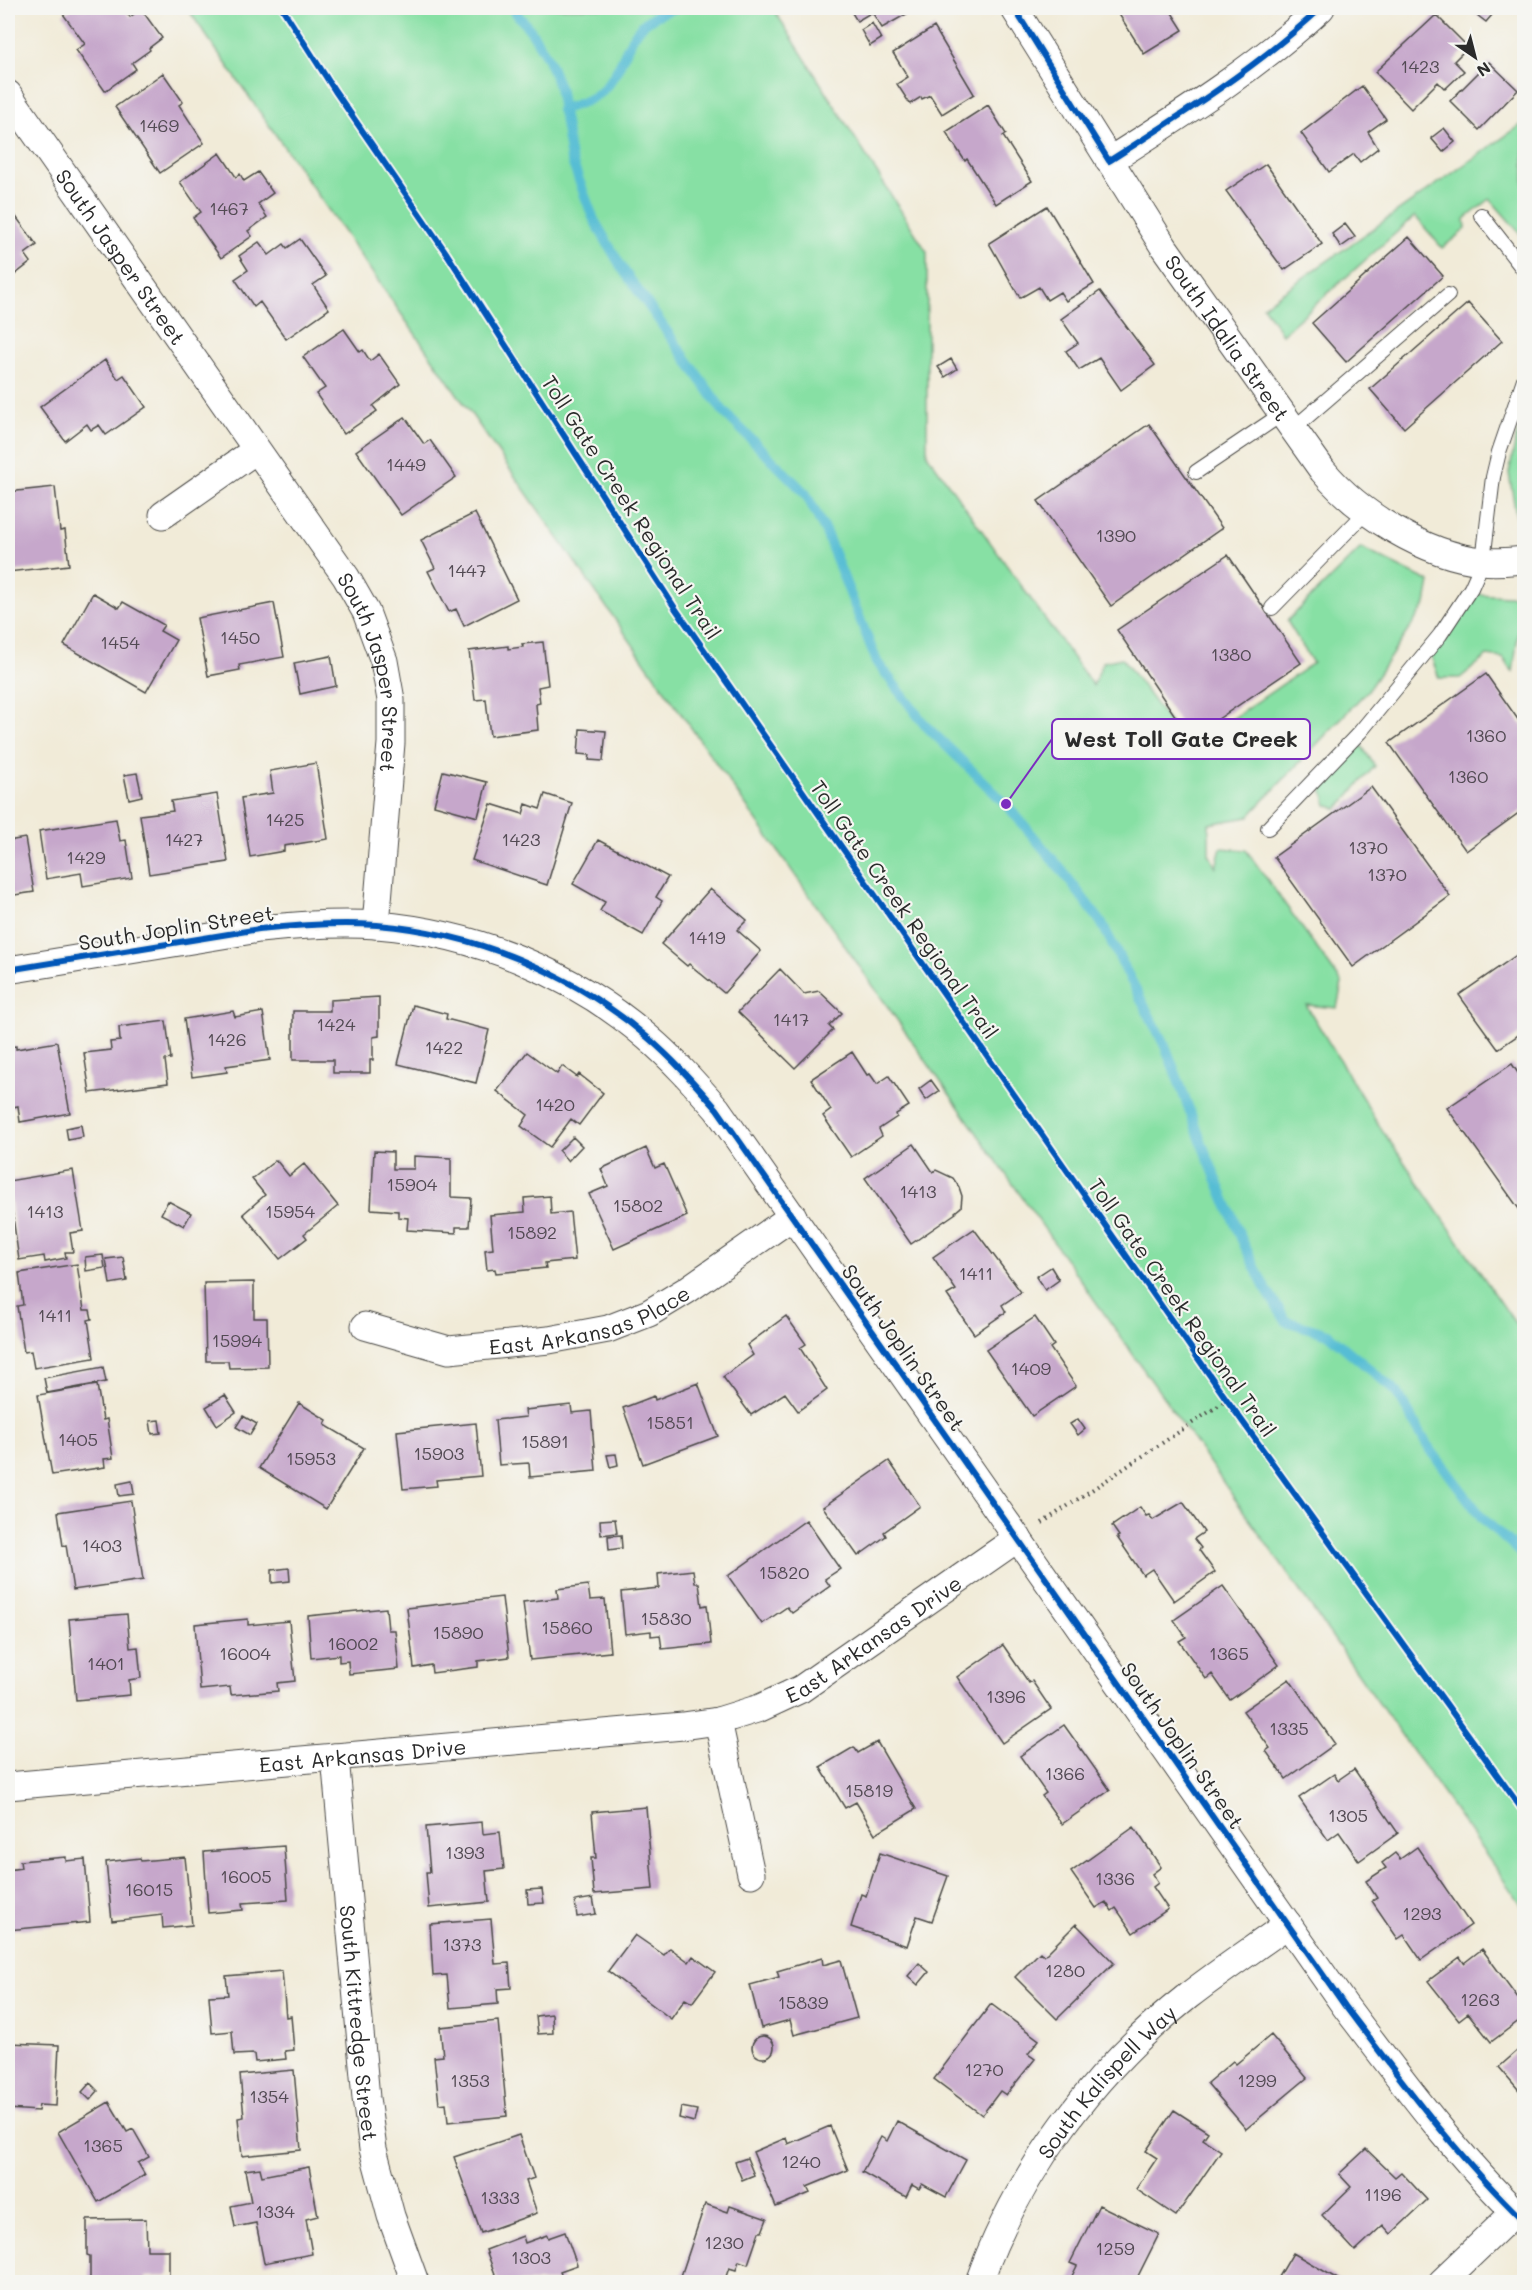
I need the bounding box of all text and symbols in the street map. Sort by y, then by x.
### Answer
north arrow [1445,27,1505,87]
house number: 1423 [1400,54,1440,78]
text: N [1473,58,1495,82]
house number: 1469 [139,113,179,137]
street label: South Jasper Street [51,163,192,349]
house number: 1467 [209,196,249,220]
street label: South Idalia Street [1160,249,1296,426]
street label: Toll Gate Creek Regional Trail [536,370,728,644]
house number: 1449 [386,452,426,476]
house number: 1390 [1096,523,1136,547]
house number: 1447 [447,558,487,582]
street label: South Jasper Street [332,567,405,774]
house number: 1450 [220,625,260,649]
house number: 1454 [100,630,140,654]
house number: 1380 [1211,642,1251,666]
callout: West Toll Gate Creek [1052,719,1310,759]
house number: 1360 [1466,723,1506,747]
text: West Toll Gate Creek [1064,724,1298,753]
house number: 1360 [1448,764,1488,788]
street label: Toll Gate Creek Regional Trail [805,774,1005,1044]
house number: 1425 [265,807,305,831]
house number: 1427 [165,827,203,851]
house number: 1423 [501,827,541,851]
house number: 1370 [1348,835,1388,859]
house number: 1429 [66,845,106,869]
house number: 1370 [1367,862,1407,886]
street label: South Joplin Street [76,898,276,956]
house number: 1419 [688,925,726,949]
house number: 1417 [773,1007,809,1031]
house number: 1424 [316,1012,356,1036]
house number: 1426 [207,1027,247,1051]
house number: 1422 [425,1035,463,1059]
house number: 1420 [535,1092,575,1116]
house number: 15904 [387,1172,438,1196]
street label: Toll Gate Creek Regional Trail [1083,1172,1283,1442]
house number: 1413 [899,1179,937,1203]
house number: 15802 [613,1193,663,1217]
house number: 1413 [26,1199,64,1223]
house number: 15954 [265,1199,316,1223]
house number: 15892 [507,1220,557,1244]
street label: South Joplin Street [836,1258,972,1436]
house number: 1411 [959,1261,993,1285]
street label: East Arkansas Place [488,1278,694,1359]
house number: 1411 [38,1303,72,1327]
house number: 15994 [212,1328,263,1352]
house number: 1409 [1011,1356,1052,1380]
house number: 15851 [646,1410,694,1434]
house number: 1405 [58,1427,98,1451]
house number: 15891 [521,1429,569,1453]
house number: 15903 [414,1441,464,1465]
house number: 15953 [286,1446,336,1470]
house number: 1403 [82,1533,122,1557]
house number: 15820 [759,1560,809,1584]
street label: East Arkansas Drive [781,1568,966,1708]
house number: 15830 [640,1606,692,1630]
house number: 15860 [541,1615,593,1639]
house number: 15890 [432,1620,484,1644]
house number: 16002 [327,1631,379,1655]
house number: 16004 [219,1641,271,1665]
house number: 1365 [1209,1641,1249,1665]
house number: 1401 [87,1651,125,1675]
street label: South Joplin Street [1115,1656,1251,1834]
house number: 1396 [986,1684,1026,1708]
house number: 1335 [1269,1716,1309,1740]
street label: East Arkansas Drive [258,1732,467,1777]
house number: 1366 [1045,1761,1085,1785]
house number: 15819 [845,1778,893,1802]
house number: 1305 [1328,1803,1368,1827]
house number: 1393 [445,1840,485,1864]
house number: 16005 [220,1864,272,1888]
house number: 1336 [1095,1866,1135,1890]
house number: 16015 [125,1877,173,1901]
house number: 1293 [1402,1901,1442,1925]
street label: South Kittredge Street [335,1904,385,2143]
house number: 1373 [442,1932,482,1956]
house number: 1280 [1045,1958,1085,1982]
house number: 1263 [1460,1987,1500,2011]
house number: 15839 [778,1990,829,2014]
street label: South Kalispell Way [1031,1998,1181,2163]
house number: 1270 [964,2057,1004,2081]
house number: 1353 [450,2068,490,2092]
house number: 1299 [1237,2068,1277,2092]
house number: 1354 [249,2084,289,2108]
house number: 1365 [83,2133,123,2157]
house number: 1240 [781,2149,821,2173]
house number: 1196 [1364,2182,1402,2206]
house number: 1333 [480,2185,520,2209]
house number: 1334 [255,2199,295,2223]
house number: 1230 [704,2230,744,2254]
house number: 1259 [1095,2236,1135,2260]
house number: 1303 [511,2245,551,2269]

